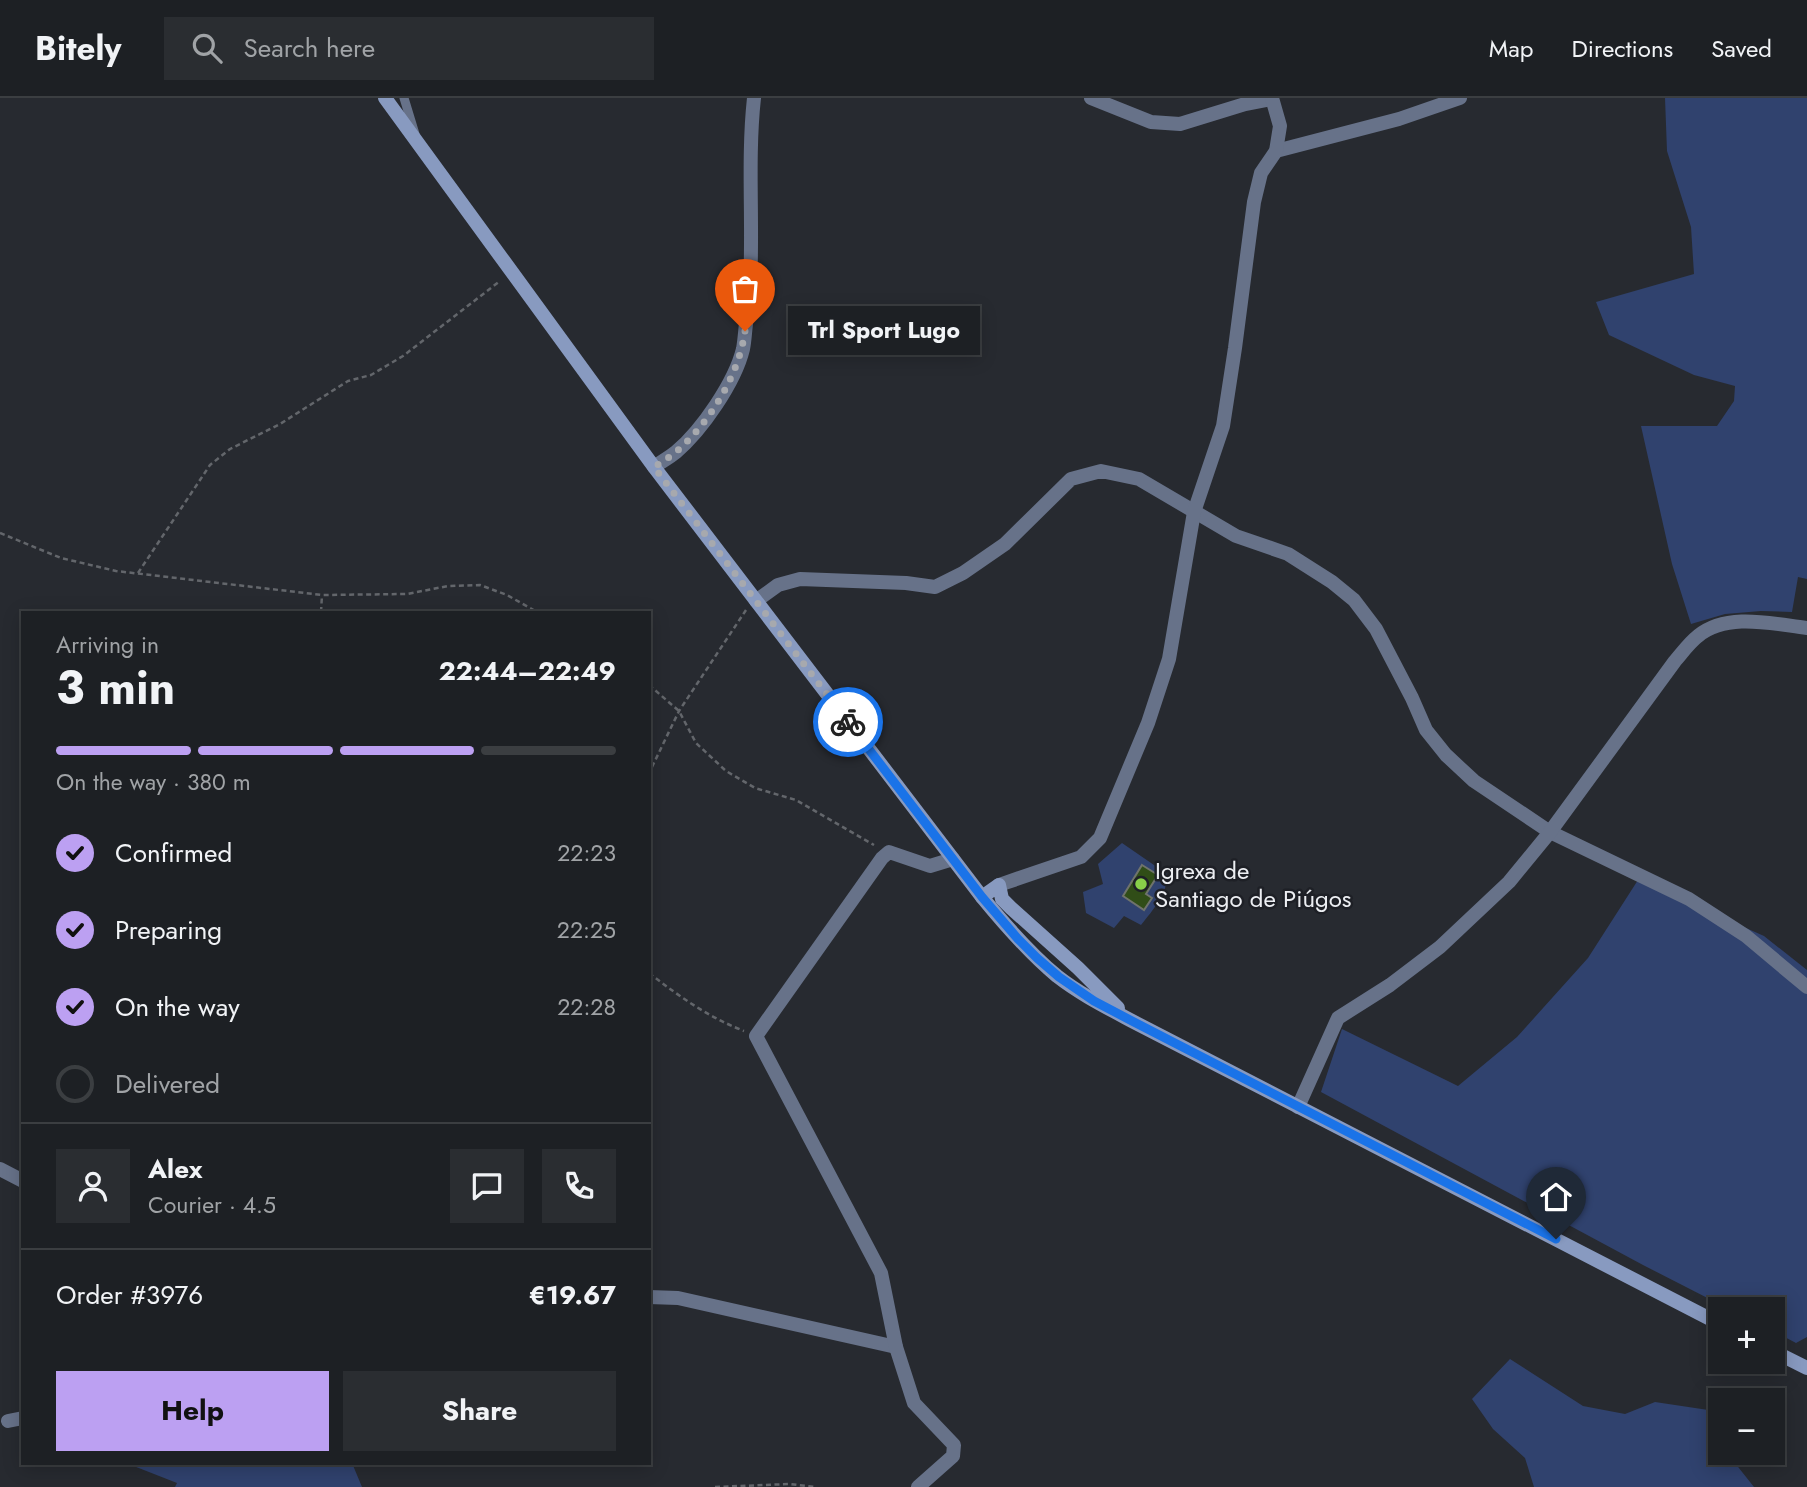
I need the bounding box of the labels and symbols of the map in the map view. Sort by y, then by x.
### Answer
pin [715,259,775,331]
callout: Trl Sport Lugo [787,306,980,356]
courier [813,687,883,757]
place label: Igrexa de Santiago de Piúgos [1155,853,1352,916]
marker: Igrexa de Santiago de Piúgos [1133,876,1149,892]
pin [1526,1167,1586,1239]

